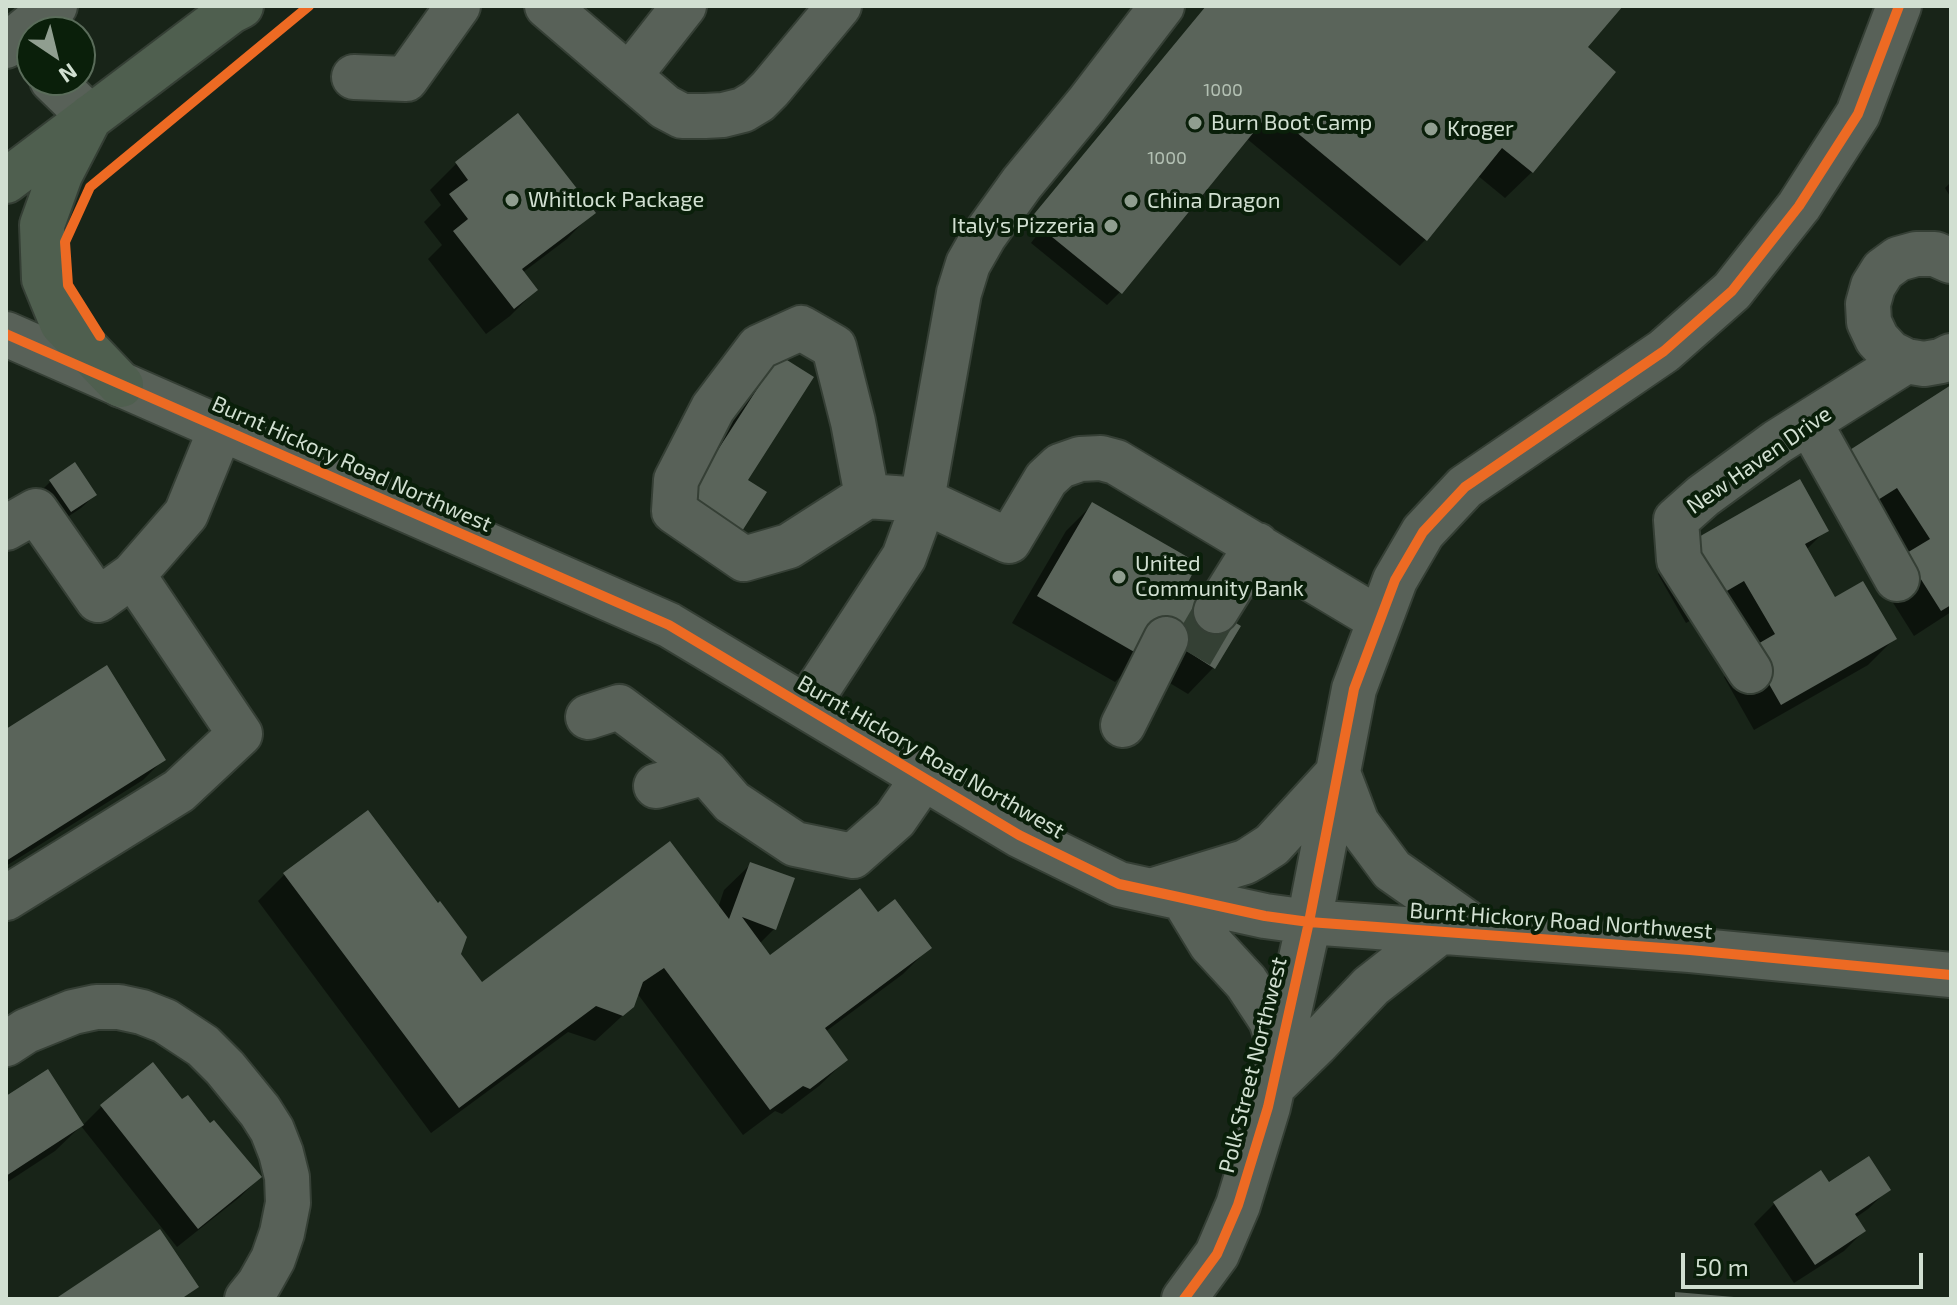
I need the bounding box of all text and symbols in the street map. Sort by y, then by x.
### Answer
north arrow [16,16,96,96]
text: N [55,59,83,89]
house number: 1000 [1203,79,1243,101]
place label: Burn Boot Camp [1211,110,1372,136]
marker: Burn Boot Camp [1186,114,1204,132]
place label: Kroger [1447,116,1514,142]
marker: Kroger [1422,120,1440,138]
house number: 1000 [1147,147,1187,169]
place label: Whitlock Package [528,187,704,213]
place label: China Dragon [1147,188,1281,214]
marker: Whitlock Package [503,191,521,209]
marker: China Dragon [1122,192,1140,210]
place label: Italy's Pizzeria [951,213,1095,239]
marker: Italy's Pizzeria [1102,217,1120,235]
street label: Burnt Hickory Road Northwest [208,390,496,538]
street label: New Haven Drive [1682,400,1836,520]
place label: United Community Bank [1135,551,1304,602]
marker: United Community Bank [1110,568,1128,586]
street label: Burnt Hickory Road Northwest [793,670,1069,844]
street label: Burnt Hickory Road Northwest [1409,897,1713,945]
street label: Polk Street Northwest [1213,954,1293,1176]
scale bar [1685,1237,1927,1287]
text: 50 m [1695,1252,1749,1281]

